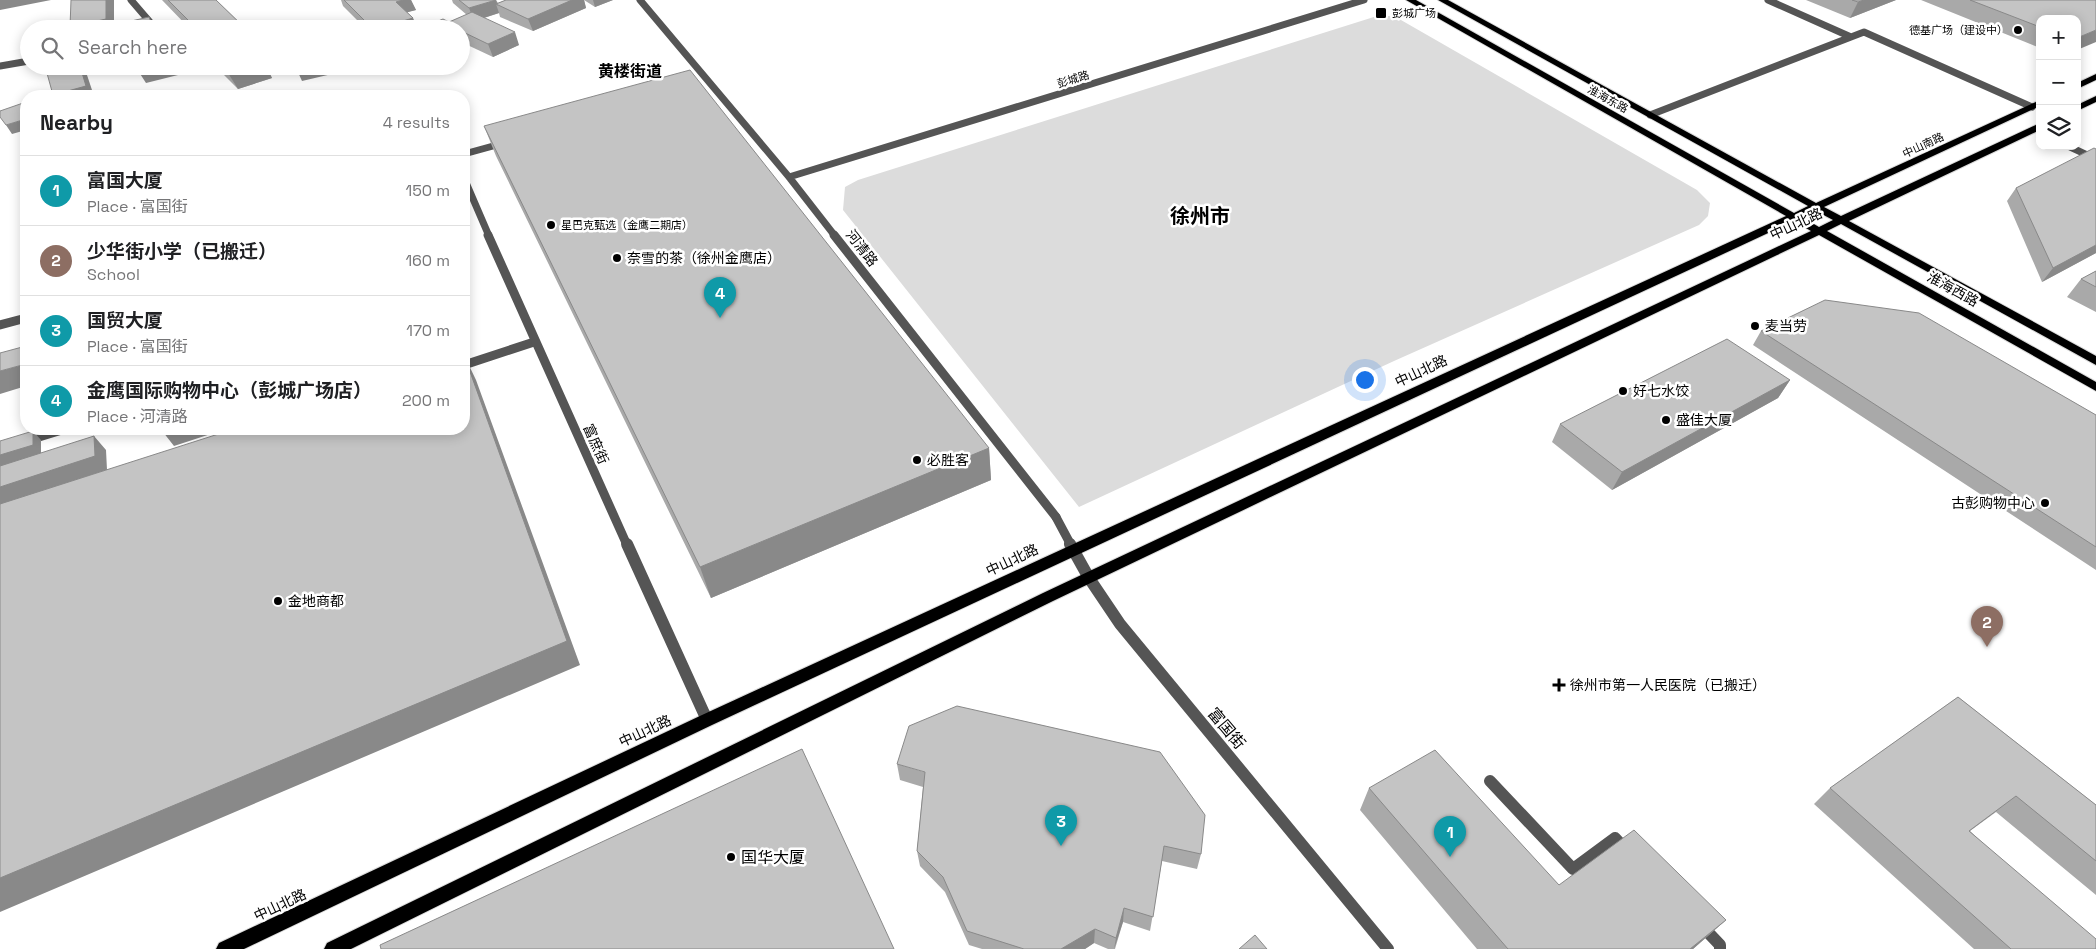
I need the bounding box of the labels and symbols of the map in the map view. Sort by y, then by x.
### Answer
marker: 彭城广场 [1374,6,1388,20]
place label: 彭城广场 [1392,6,1436,20]
place label: 德基广场（建设中） [1909,23,2008,37]
marker: 德基广场（建设中） [2012,24,2024,36]
district label: 黄楼街道 [598,61,662,82]
street label: 彭城路 [1055,67,1091,91]
street label: 淮海东路 [1585,82,1631,116]
street label: 中山南路 [1900,129,1946,161]
district label: 徐州市 [1170,203,1230,229]
street label: 中山北路 [1767,204,1825,244]
place label: 星巴克甄选（金鹰二期店） [561,218,693,232]
marker: 星巴克甄选（金鹰二期店） [545,219,557,231]
street label: 河清路 [842,226,882,270]
place label: 奈雪的茶（徐州金鹰店） [627,249,781,267]
marker: 奈雪的茶（徐州金鹰店） [611,252,623,264]
street label: 淮海西路 [1924,268,1982,310]
pin: 4 [704,277,736,318]
place label: 麦当劳 [1765,317,1807,335]
marker: 麦当劳 [1749,320,1761,332]
street label: 中山北路 [1392,351,1450,391]
your location [1352,367,1378,393]
place label: 好七水饺 [1633,382,1689,400]
marker: 好七水饺 [1617,385,1629,397]
place label: 盛佳大厦 [1676,411,1732,429]
marker: 盛佳大厦 [1660,414,1672,426]
street label: 富庶街 [579,421,613,467]
place label: 必胜客 [927,451,969,469]
marker: 必胜客 [911,454,923,466]
place label: 古彭购物中心 [1951,494,2035,512]
marker: 古彭购物中心 [2039,497,2051,509]
street label: 中山北路 [983,540,1041,580]
place label: 金地商都 [288,592,344,610]
marker: 金地商都 [272,595,284,607]
pin: 2 [1971,606,2003,647]
place label: 徐州市第一人民医院（已搬迁） [1570,676,1766,694]
marker: 徐州市第一人民医院（已搬迁） [1552,678,1566,692]
street label: 富国街 [1203,703,1250,753]
street label: 中山北路 [616,711,674,751]
pin: 3 [1045,805,1077,846]
pin: 1 [1434,816,1466,857]
place label: 国华大厦 [741,847,805,868]
marker: 国华大厦 [725,851,737,863]
street label: 中山北路 [251,885,309,925]

